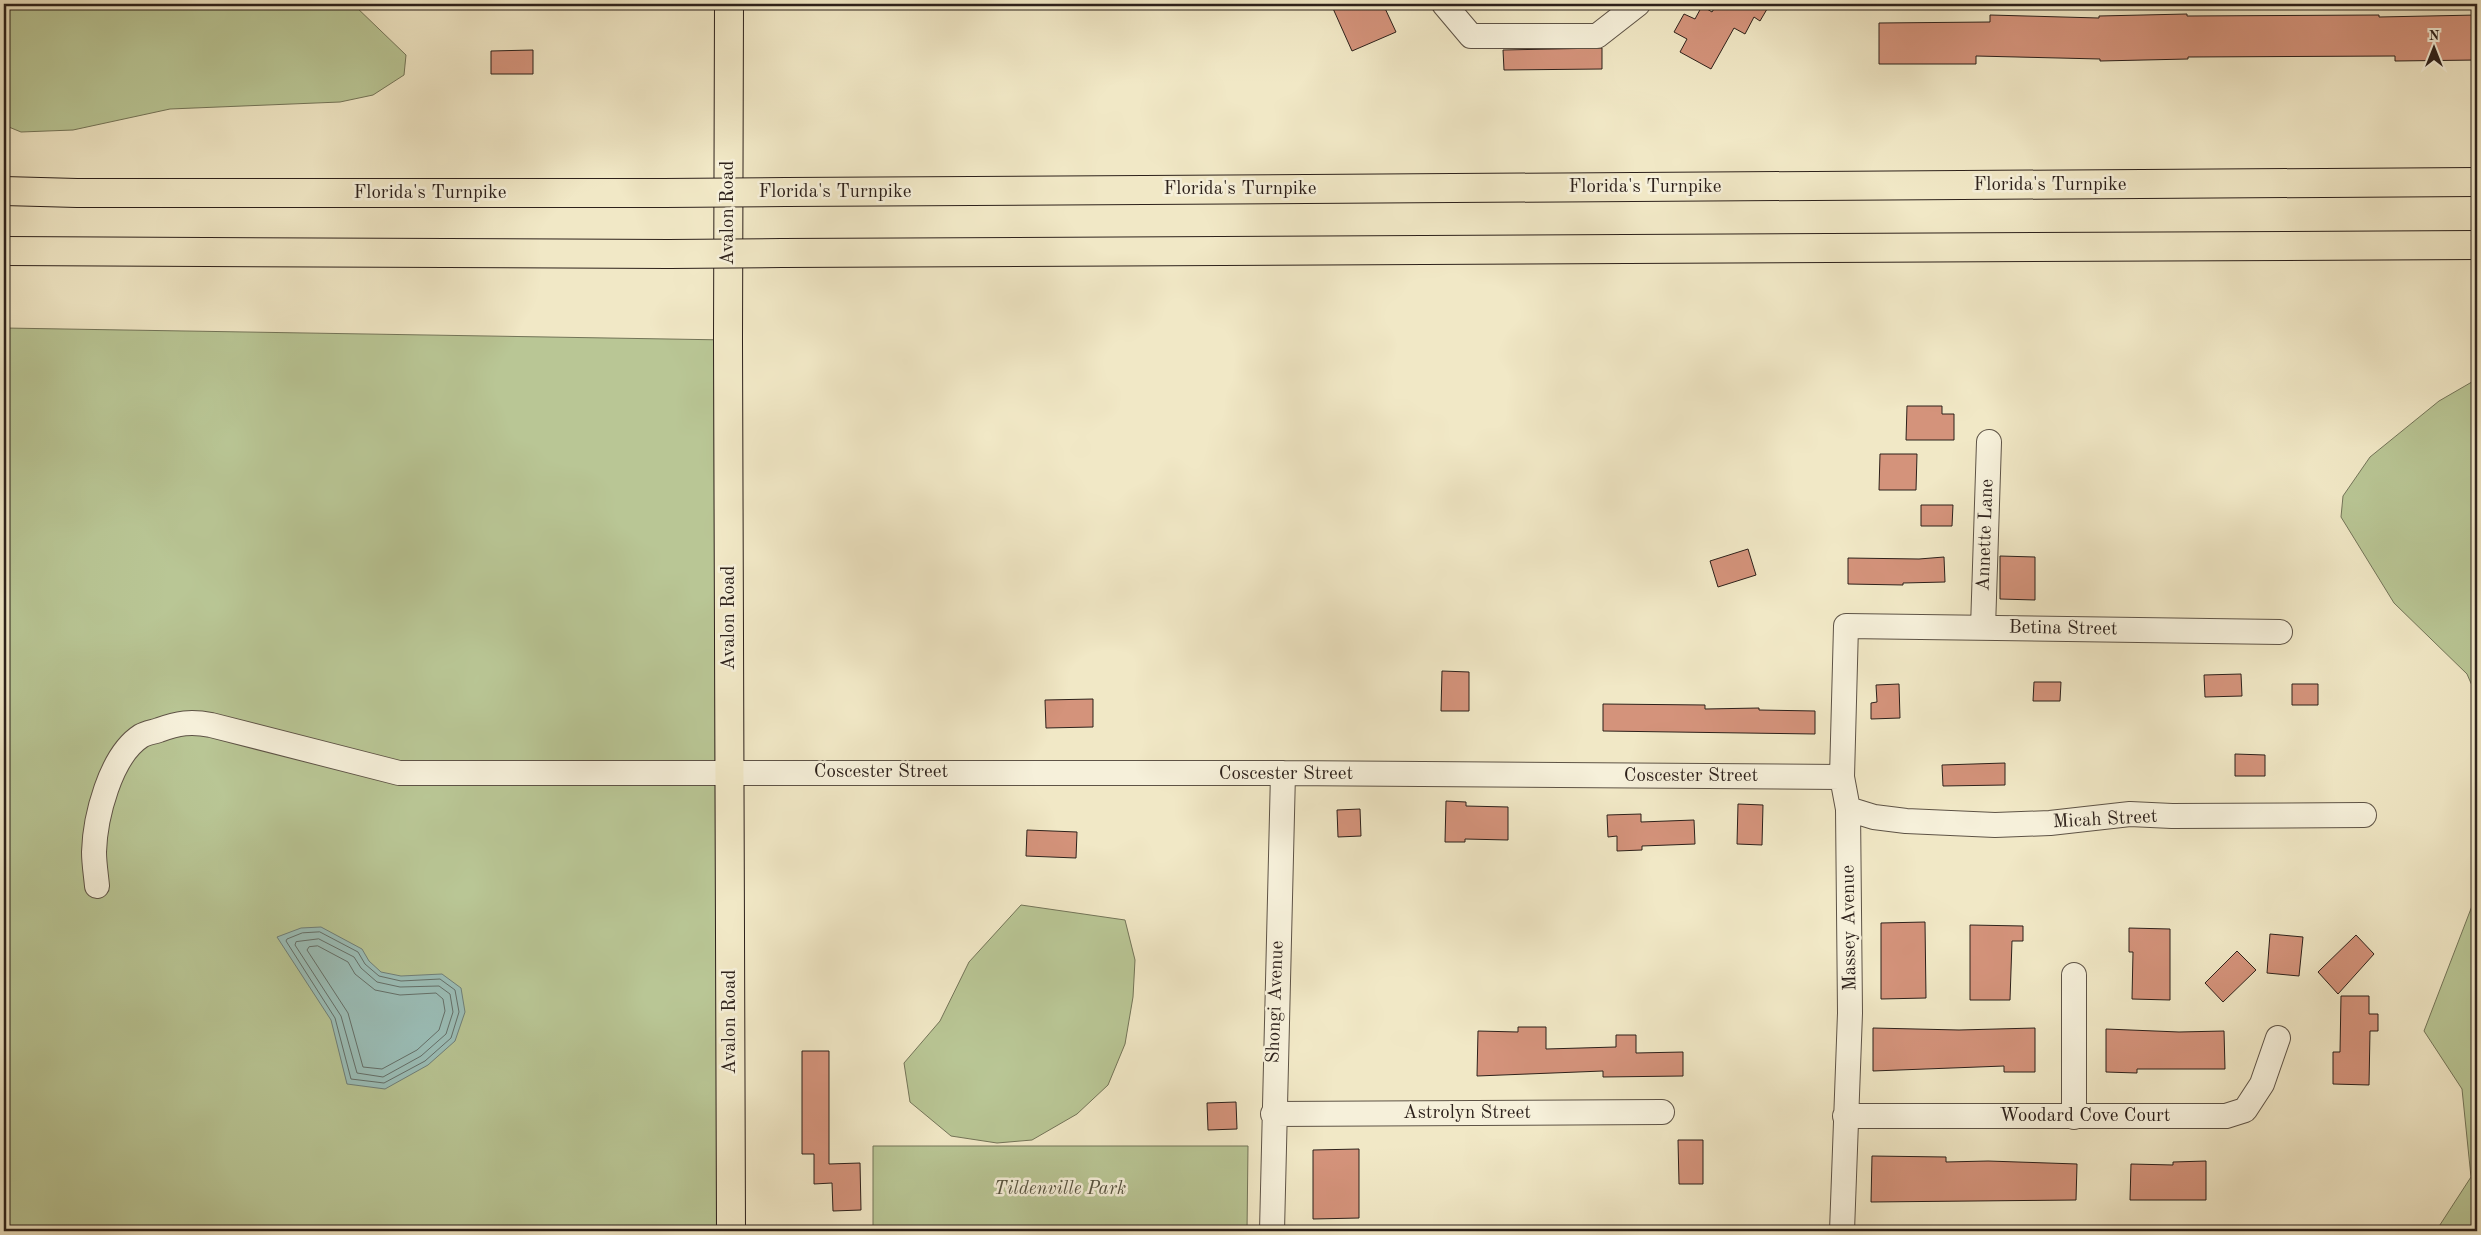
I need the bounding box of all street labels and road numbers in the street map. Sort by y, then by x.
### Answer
street label: Avalon Road [719,161,738,265]
street label: Florida's Turnpike [1973,176,2127,195]
street label: Florida's Turnpike [1568,178,1722,197]
street label: Florida's Turnpike [1163,180,1317,199]
street label: Florida's Turnpike [758,183,912,202]
street label: Florida's Turnpike [353,184,507,203]
street label: Annette Lane [1975,479,1997,591]
street label: Avalon Road [720,566,739,670]
street label: Betina Street [2008,619,2118,639]
street label: Coscester Street [814,763,948,782]
street label: Coscester Street [1219,765,1353,784]
street label: Coscester Street [1624,767,1758,786]
street label: Micah Street [2052,808,2158,832]
street label: Massey Avenue [1839,865,1861,991]
street label: Shongi Avenue [1264,940,1288,1064]
street label: Avalon Road [721,970,740,1074]
street label: Astrolyn Street [1403,1104,1531,1123]
street label: Woodard Cove Court [2000,1107,2170,1126]

